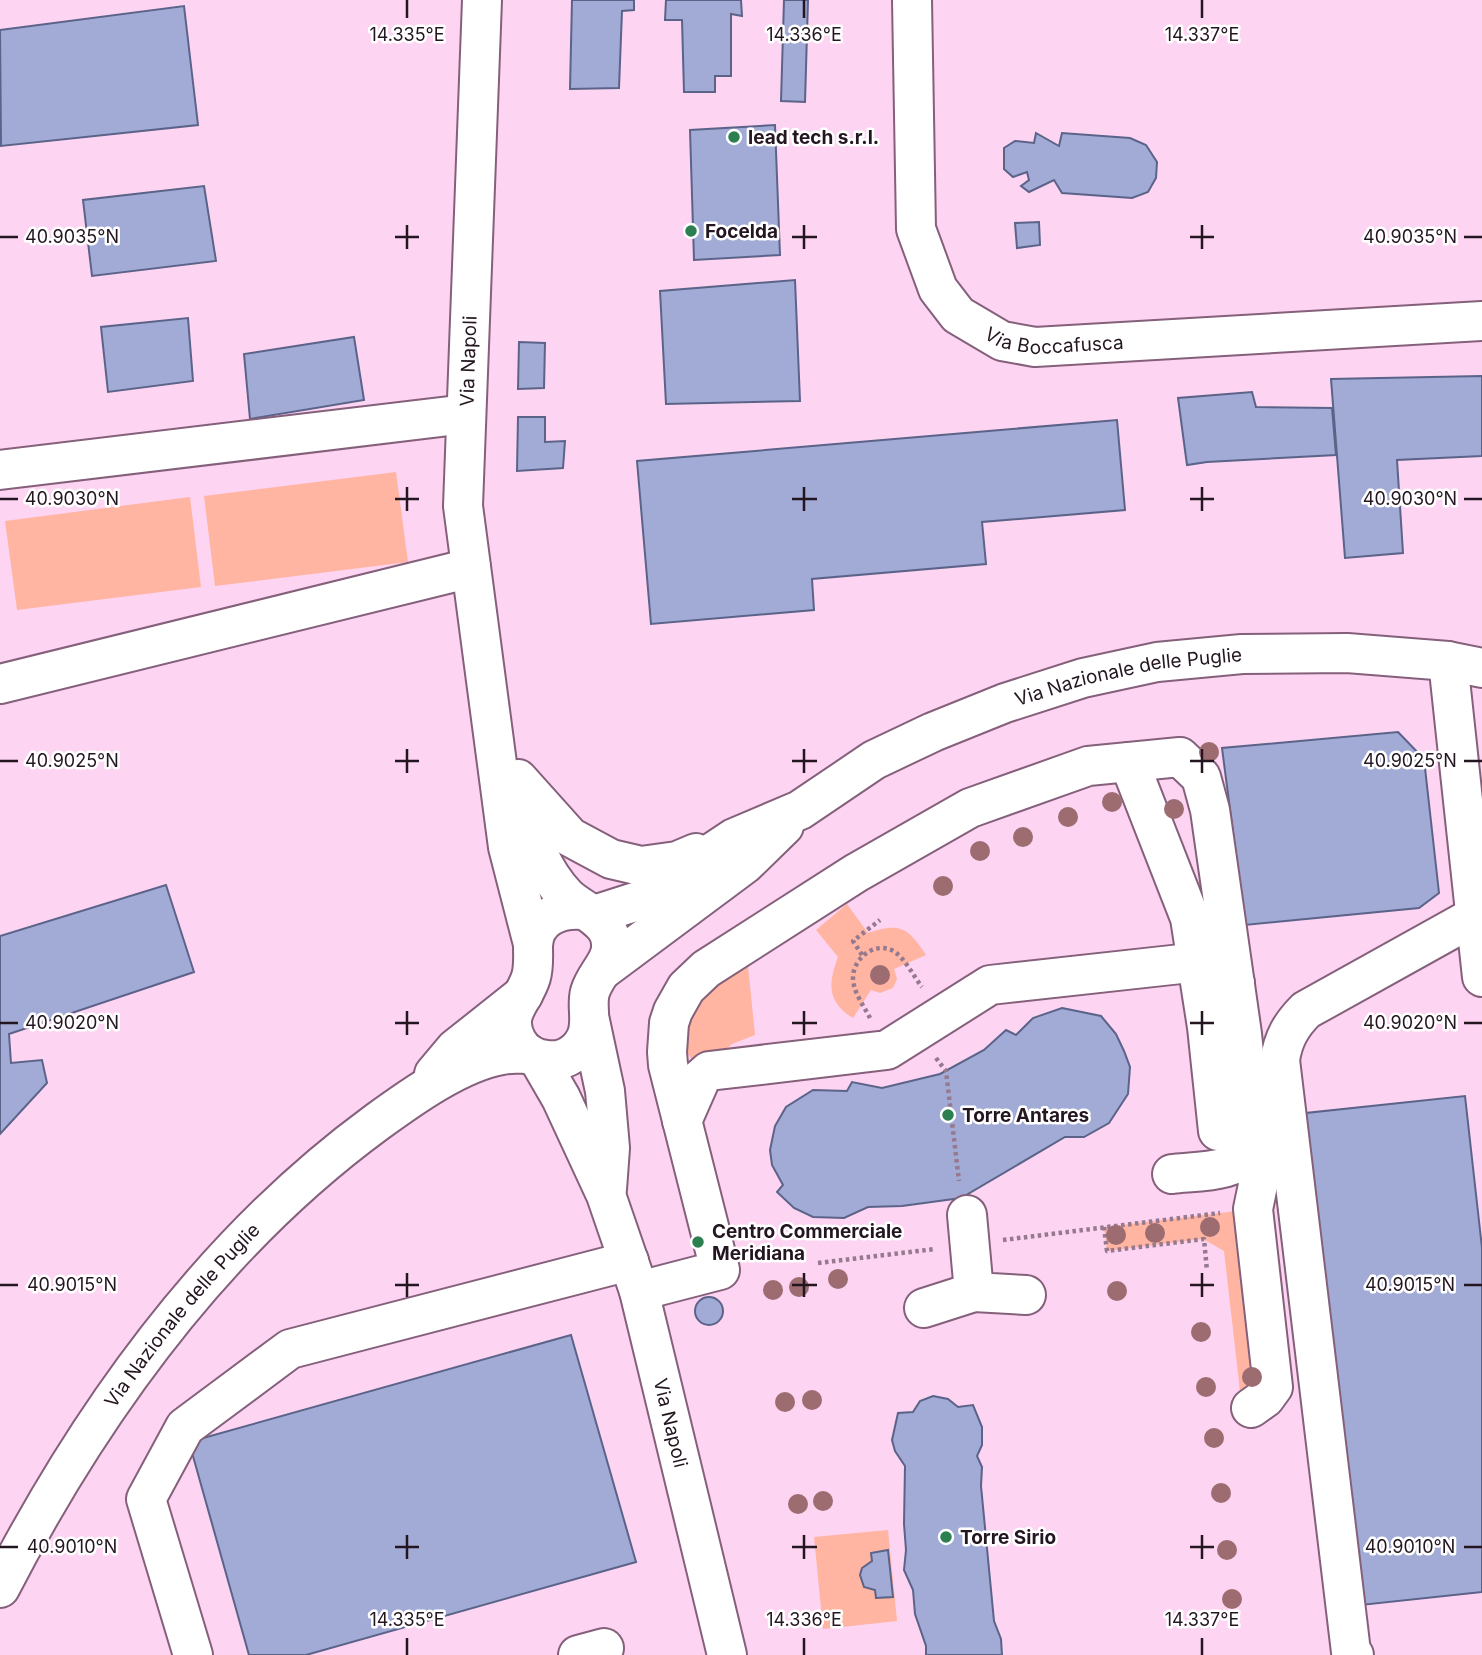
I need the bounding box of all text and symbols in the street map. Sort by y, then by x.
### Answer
text: 14.335°E [369,24,445,45]
text: 14.336°E [766,24,842,45]
text: 14.337°E [1165,24,1239,45]
place label: lead tech s.r.l. [748,126,879,149]
marker: lead tech s.r.l. [726,129,742,145]
place label: Focelda [705,220,778,243]
marker: Focelda [683,223,699,239]
text: 40.9035°N [25,226,119,247]
text: 40.9035°N [1363,226,1457,247]
street label: Via Napoli [455,315,482,407]
street label: Via Boccafusca [980,322,1124,359]
text: 40.9030°N [25,488,119,509]
text: 40.9030°N [1363,488,1457,509]
street label: Via Nazionale delle Puglie [1012,643,1243,711]
text: 40.9025°N [25,750,119,771]
text: 40.9025°N [1363,750,1457,771]
text: 40.9020°N [25,1012,119,1033]
text: 40.9020°N [1363,1012,1457,1033]
place label: Torre Antares [962,1104,1089,1127]
marker: Torre Antares [940,1107,956,1123]
street label: Via Nazionale delle Puglie [100,1218,265,1412]
place label: Centro Commerciale Meridiana [712,1220,902,1265]
marker: Centro Commerciale Meridiana [690,1234,706,1250]
text: 40.9015°N [27,1274,117,1295]
text: 40.9015°N [1365,1274,1455,1295]
street label: Via Napoli [649,1376,692,1470]
place label: Torre Sirio [960,1526,1056,1549]
marker: Torre Sirio [938,1529,954,1545]
text: 40.9010°N [27,1536,117,1557]
text: 40.9010°N [1365,1536,1455,1557]
text: 14.335°E [369,1609,445,1630]
text: 14.336°E [766,1609,842,1630]
text: 14.337°E [1165,1609,1239,1630]

